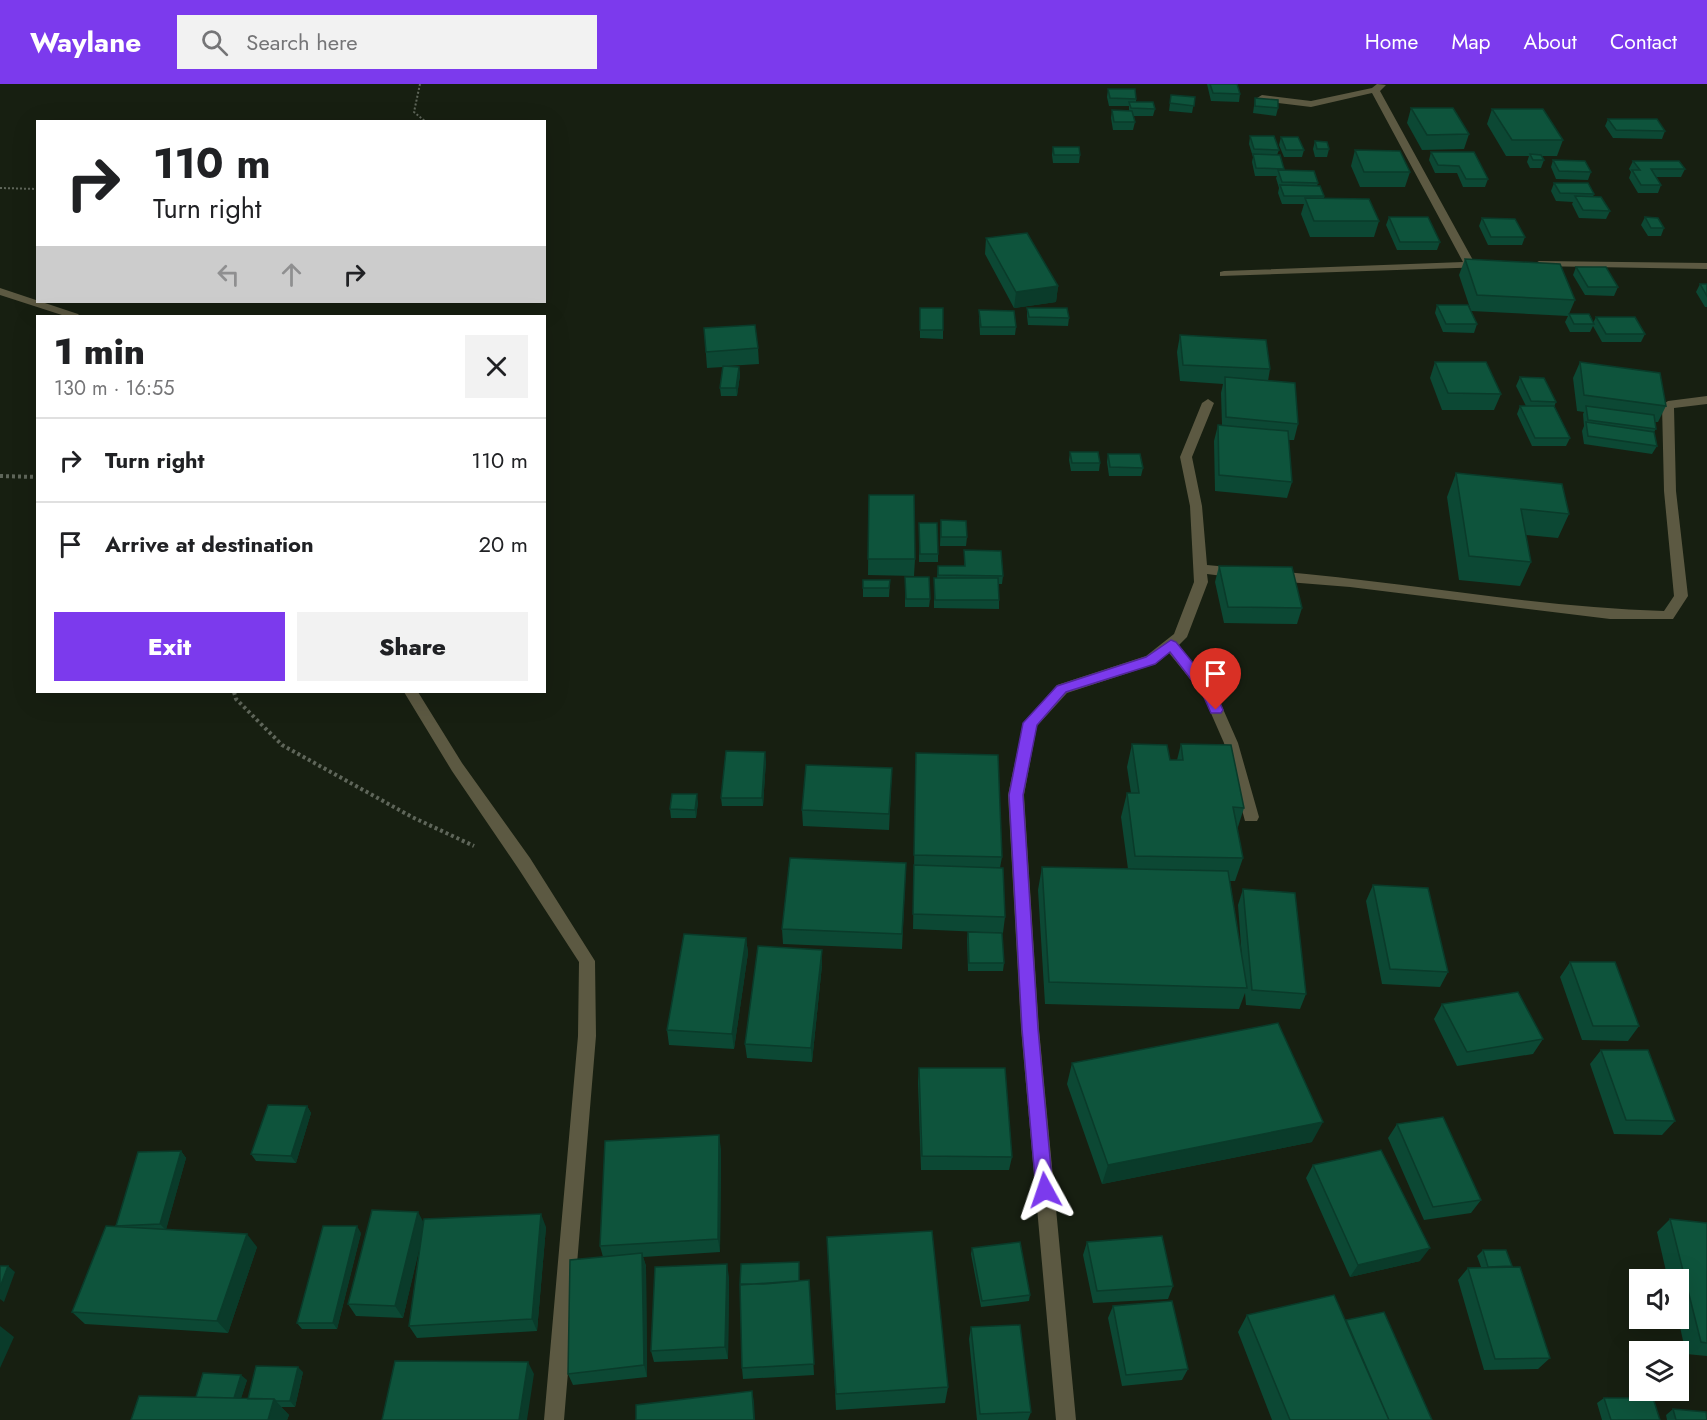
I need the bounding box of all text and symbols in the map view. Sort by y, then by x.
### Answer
search box [177,15,597,69]
text: Waylane [30,22,141,63]
icon: search [198,26,231,59]
text: Search here [246,26,358,58]
text: Home [1365,27,1418,57]
text: Map [1451,27,1491,57]
text: About [1524,27,1577,57]
text: Contact [1610,27,1677,57]
text: 110 m [153,133,271,194]
icon: right [54,144,132,222]
text: Turn right [153,189,261,228]
icon: left [212,258,245,291]
icon: ahead [275,258,308,291]
icon: right [338,258,371,291]
text: 1 min [54,325,145,377]
button: close [465,335,528,398]
text: 130 m · 16:55 [54,374,175,403]
icon: right [54,444,87,477]
text: Turn right [105,444,205,476]
text: 110 m [471,444,528,476]
icon: arrive [54,528,87,561]
text: Arrive at destination [105,528,314,560]
text: 20 m [479,528,528,560]
button: Exit [54,612,285,681]
button: Share [297,612,528,681]
pin [1190,648,1241,710]
icon: arrive [1199,657,1232,690]
position arrow [1013,1158,1077,1222]
map controls [1629,1269,1689,1401]
button: sound [1629,1269,1689,1329]
button: layers [1629,1341,1689,1401]

